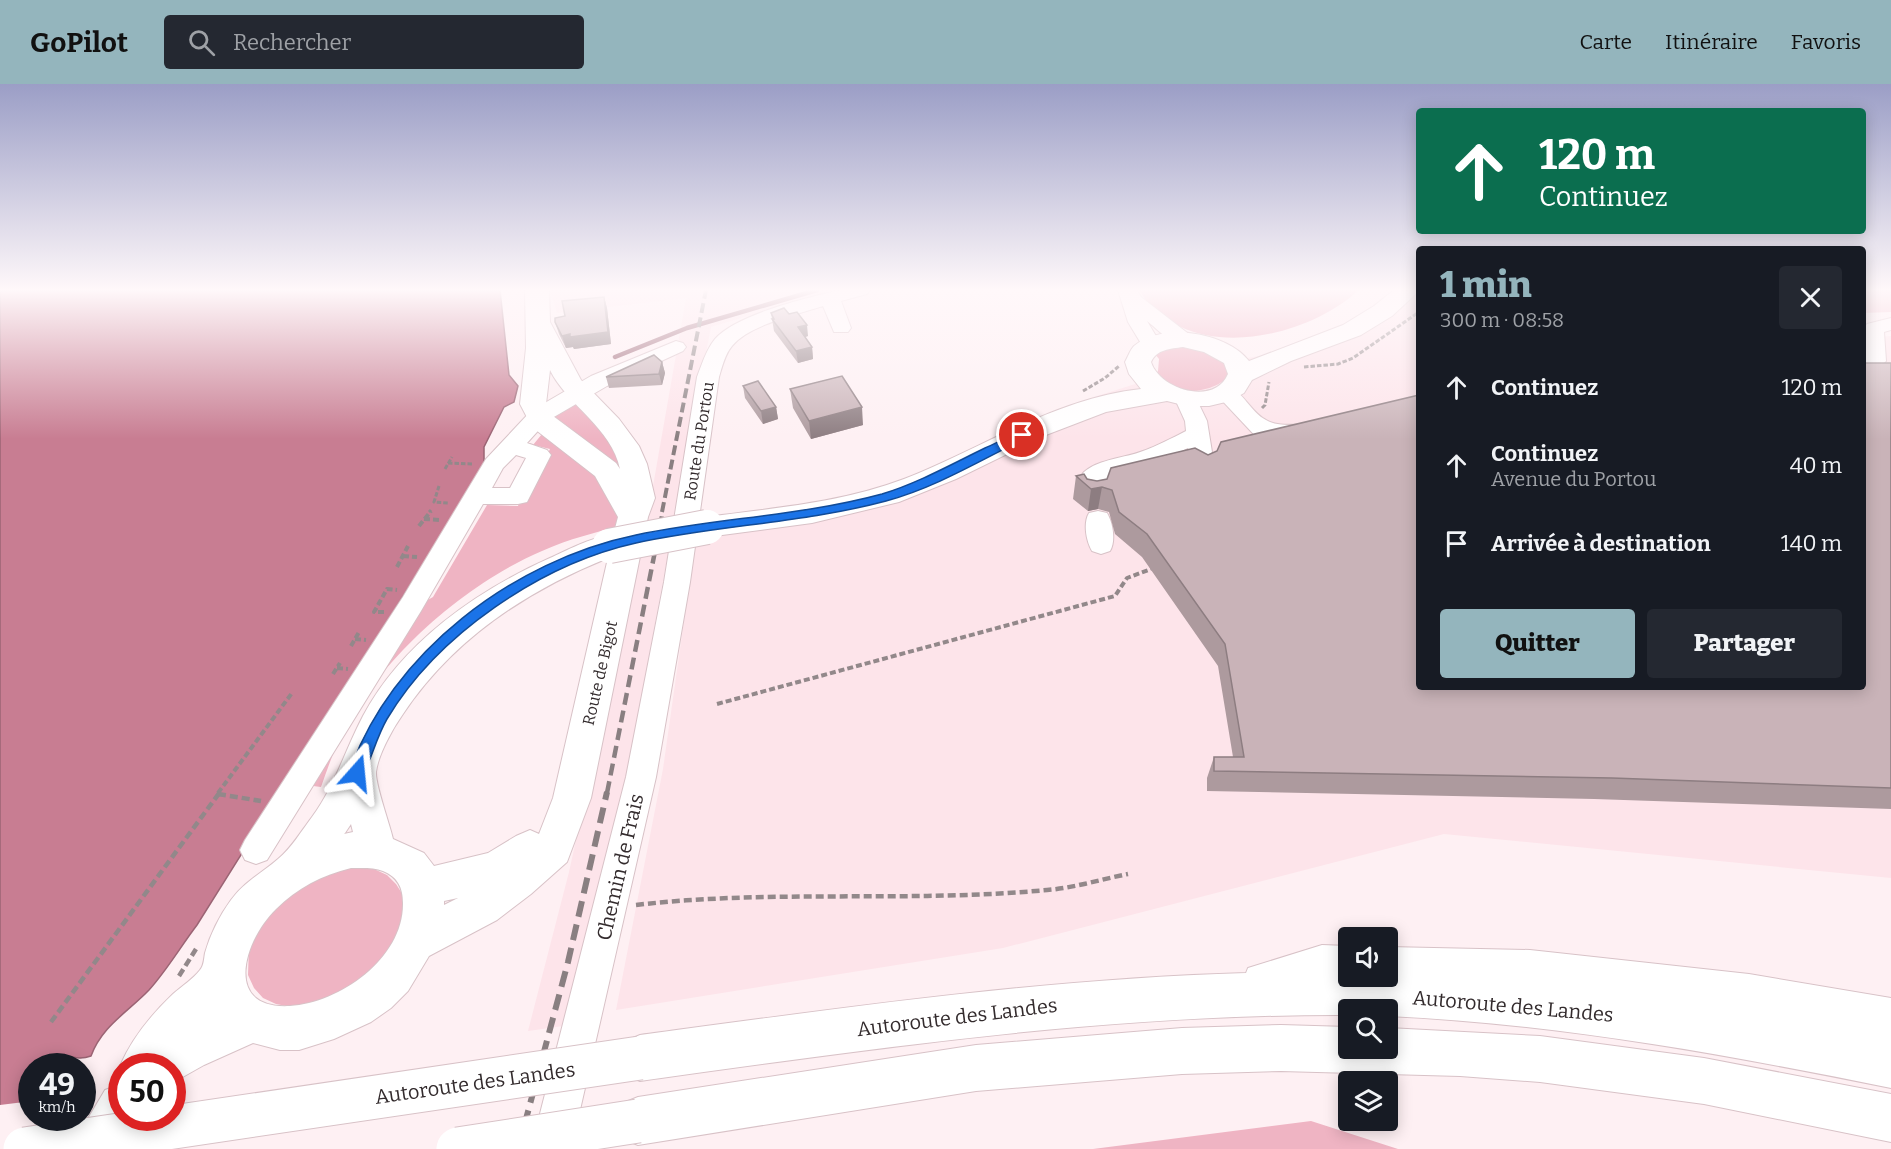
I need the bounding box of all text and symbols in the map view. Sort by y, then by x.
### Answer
search box [164,15,584,69]
text: GoPilot [30,26,128,59]
icon: search [185,26,218,59]
text: Rechercher [233,29,351,56]
text: Carte [1579,29,1632,55]
text: Itinéraire [1665,29,1758,55]
text: Favoris [1791,29,1861,55]
text: 120 m [1539,130,1655,180]
icon: ahead [1440,132,1518,210]
text: Continuez [1539,181,1668,213]
text: 1 min [1440,263,1532,307]
button: close [1779,266,1842,329]
text: 300 m · 08:58 [1440,308,1564,332]
icon: ahead [1440,371,1473,404]
text: Continuez [1491,374,1598,401]
text: 120 m [1782,374,1842,401]
street label: Route du Portou [680,380,718,502]
pin [996,409,1047,460]
icon: arrive [1005,418,1038,451]
text: Continuez [1491,440,1598,467]
icon: ahead [1440,449,1473,482]
text: 40 m [1790,452,1842,479]
text: Avenue du Portou [1491,467,1656,491]
icon: arrive [1440,527,1473,560]
text: Arrivée à destination [1491,530,1711,557]
text: 140 m [1781,530,1842,557]
button: Quitter [1440,609,1635,678]
button: Partager [1647,609,1842,678]
street label: Route de Bigot [579,619,621,727]
position arrow [325,741,389,805]
street label: Chemin de Frais [591,791,649,943]
map controls [1338,927,1398,1131]
button: sound [1338,927,1398,987]
street label: Autoroute des Landes [1411,985,1615,1027]
street label: Autoroute des Landes [855,993,1059,1041]
button: search [1338,999,1398,1059]
speed limit sign: 50 [108,1053,186,1131]
street label: Autoroute des Landes [373,1057,577,1109]
text: 49 [39,1067,75,1103]
button: layers [1338,1071,1398,1131]
text: km/h [38,1098,76,1116]

